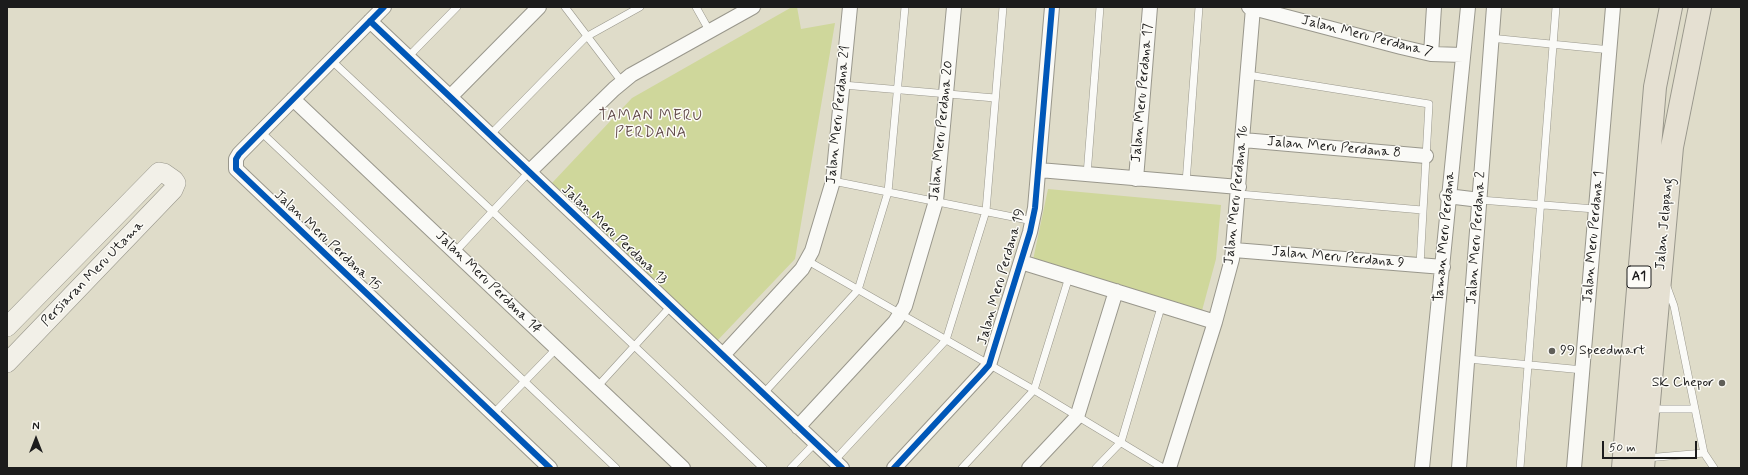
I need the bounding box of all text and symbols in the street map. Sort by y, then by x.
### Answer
street label: Jalan Meru Perdana 7 [1300,13,1434,61]
street label: Jalan Meru Perdana 17 [1129,23,1157,163]
street label: Jalan Meru Perdana 21 [823,45,855,185]
street label: Jalan Meru Perdana 20 [926,60,958,202]
district label: TAMAN MERU PERDANA [599,108,703,143]
street label: Jalan Meru Perdana 16 [1221,124,1253,266]
street label: Jalan Meru Perdana 8 [1266,134,1402,162]
street label: Jalan Meru Perdana 1 [1580,170,1608,304]
street label: Taman Meru Perdana [1431,171,1459,303]
street label: Jalan Meru Perdana 2 [1464,171,1490,305]
street label: Jalan Jelapang [1653,177,1677,271]
street label: Jalan Meru Perdana 13 [558,182,670,288]
street label: Jalan Meru Perdana 15 [270,187,384,295]
street label: Jalan Meru Perdana 19 [974,207,1030,347]
street label: Persiaran Meru Utama [38,218,148,330]
street label: Jalan Meru Perdana 14 [431,228,545,338]
street label: Jalan Meru Perdana 9 [1271,244,1405,272]
road number: A1 [1627,266,1651,288]
place label: 99 Speedmart [1560,343,1645,359]
marker: 99 Speedmart [1547,346,1557,356]
place label: SK Chepor [1652,375,1714,391]
marker: SK Chepor [1717,378,1727,388]
north arrow [16,419,56,459]
text: N [32,420,40,434]
scale bar [1604,433,1699,459]
text: 50 m [1609,440,1636,456]

